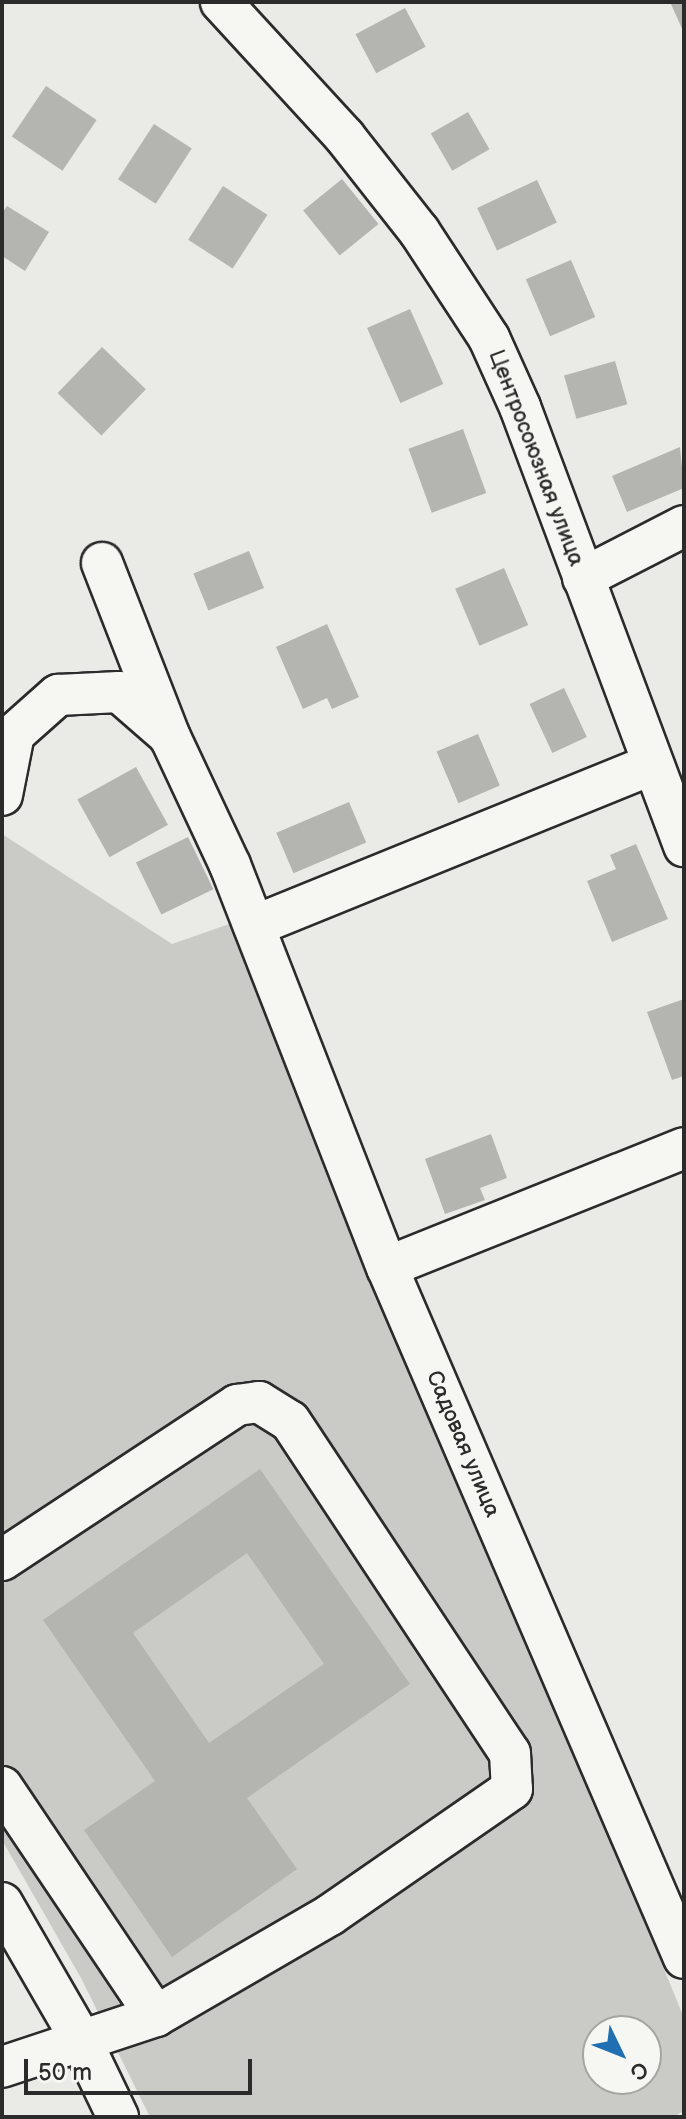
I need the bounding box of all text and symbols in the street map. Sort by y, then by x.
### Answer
street label: Центросоюзная улица [483,346,589,570]
street label: Садовая улица [420,1367,506,1521]
north arrow [582,2015,662,2095]
scale bar [28,2043,256,2093]
text: С [623,2056,654,2085]
text: 50 m [38,2058,92,2087]

